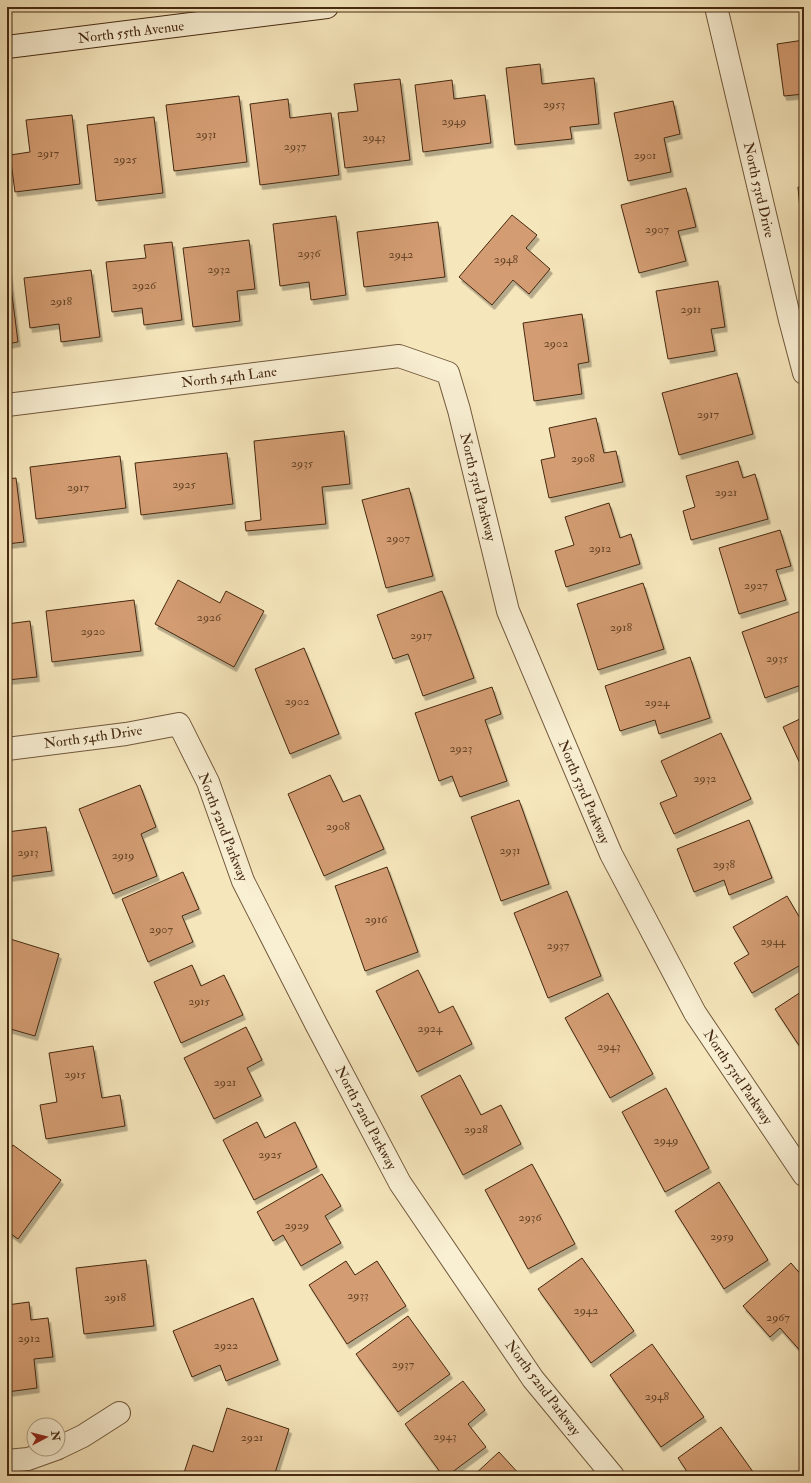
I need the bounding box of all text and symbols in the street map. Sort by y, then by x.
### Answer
street label: North 55th Avenue [77,17,185,47]
house number: 2953 [543,97,565,112]
house number: 2949 [442,114,466,129]
house number: 2931 [195,127,217,142]
house number: 2943 [362,130,386,145]
house number: 2937 [284,139,307,154]
street label: North 53rd Drive [740,141,778,240]
house number: 2917 [37,146,59,161]
house number: 2901 [634,148,656,163]
house number: 2925 [113,152,137,167]
house number: 2907 [645,222,669,237]
house number: 2936 [298,246,321,261]
house number: 2942 [389,247,413,262]
house number: 2948 [494,252,519,267]
house number: 2932 [208,262,230,277]
house number: 2926 [132,278,157,293]
house number: 2918 [50,294,72,309]
house number: 2911 [681,302,701,317]
house number: 2902 [544,336,568,351]
street label: North 54th Lane [180,363,278,391]
house number: 2917 [697,407,719,422]
street label: North 53rd Parkway [455,431,500,544]
house number: 2908 [571,451,595,466]
house number: 2935 [291,456,314,471]
house number: 2925 [172,477,196,492]
house number: 2917 [67,480,89,495]
house number: 2921 [715,485,737,500]
house number: 2907 [386,531,410,546]
house number: 2912 [589,541,611,556]
house number: 2927 [744,578,768,593]
house number: 2926 [197,610,222,625]
house number: 2918 [610,620,632,635]
house number: 2920 [81,624,105,639]
house number: 2917 [410,628,432,643]
house number: 2935 [766,651,789,666]
house number: 2902 [285,694,309,709]
house number: 2924 [645,695,670,710]
street label: North 54th Drive [43,722,143,752]
street label: North 53rd Parkway [554,737,614,848]
house number: 2923 [450,741,472,756]
street label: North 52nd Parkway [194,770,252,885]
house number: 2932 [694,771,716,786]
house number: 2908 [326,819,350,834]
house number: 2931 [499,843,521,858]
house number: 2913 [17,845,39,860]
house number: 2919 [112,848,134,863]
house number: 2938 [713,857,736,872]
house number: 2916 [365,912,388,927]
house number: 2907 [149,922,173,937]
house number: 2944 [760,934,786,949]
house number: 2937 [547,938,570,953]
house number: 2915 [188,994,211,1009]
house number: 2924 [418,1021,443,1036]
street label: North 53rd Parkway [699,1026,777,1129]
house number: 2943 [597,1039,621,1054]
street label: North 52nd Parkway [331,1063,401,1174]
house number: 2915 [64,1067,87,1082]
house number: 2921 [214,1075,236,1090]
house number: 2928 [464,1122,488,1137]
house number: 2949 [654,1133,678,1148]
house number: 2925 [258,1147,282,1162]
house number: 2936 [519,1210,542,1225]
house number: 2929 [285,1218,309,1233]
house number: 2959 [710,1229,734,1244]
house number: 2933 [347,1288,369,1303]
house number: 2918 [104,1290,126,1305]
house number: 2942 [574,1303,598,1318]
house number: 2967 [766,1310,790,1325]
house number: 2912 [18,1331,40,1346]
street label: North 52nd Parkway [501,1337,585,1440]
house number: 2922 [214,1338,238,1353]
house number: 2937 [392,1357,415,1372]
house number: 2948 [645,1389,670,1404]
north arrow [26,1417,66,1457]
text: N [48,1429,63,1443]
house number: 2943 [433,1429,457,1444]
house number: 2921 [241,1430,263,1445]

